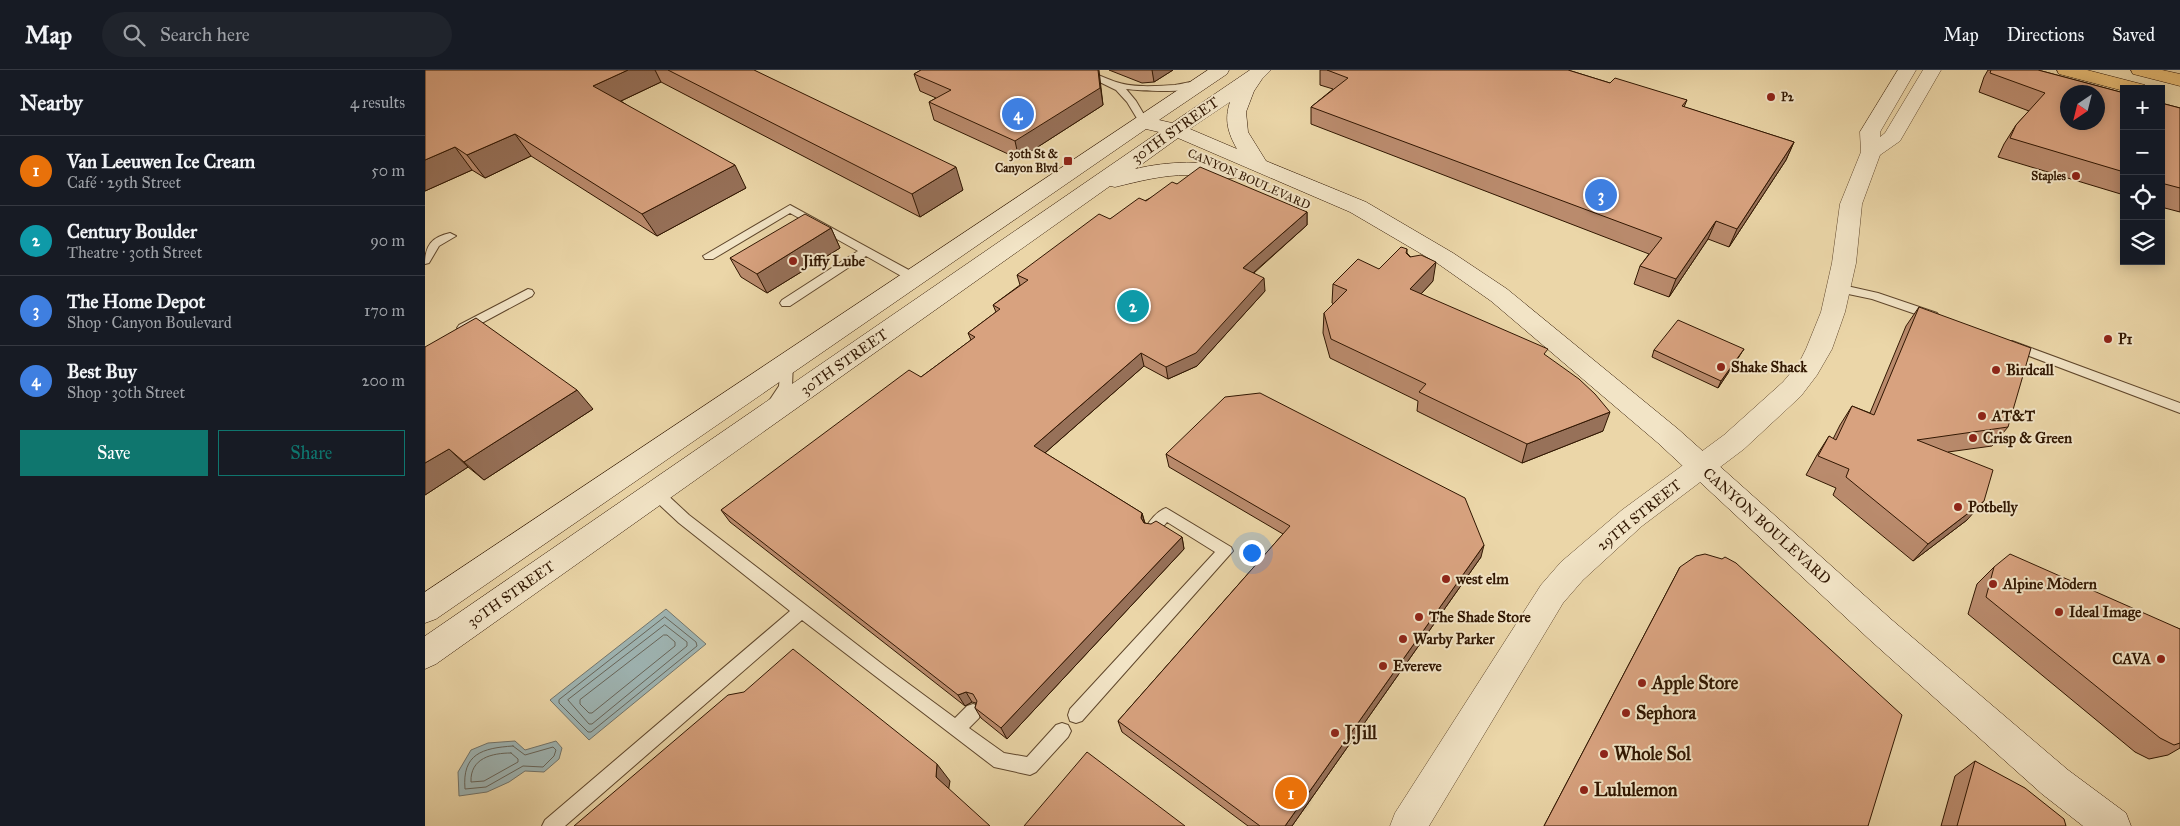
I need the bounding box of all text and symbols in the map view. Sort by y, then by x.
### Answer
search box [102,12,452,57]
text: Map [25,20,72,50]
icon: search [120,21,148,49]
text: Search here [160,23,250,46]
text: Map [1943,24,1979,46]
text: Directions [2007,24,2084,46]
text: Saved [2112,24,2155,46]
north arrow [2060,85,2105,130]
map controls [2120,85,2165,265]
button: + [2120,85,2165,130]
text: Nearby [20,90,83,116]
place label: P2 [1781,90,1795,104]
marker: P2 [1765,91,1777,103]
text: 4 results [350,93,405,112]
street label: 30TH STREET [1128,93,1222,167]
pin: 4 [1002,95,1034,133]
button: − [2120,130,2165,175]
street label: CANYON BOULEVARD [1185,146,1313,212]
place label: 30th St & Canyon Blvd [995,147,1059,176]
text: Van Leeuwen Ice Cream [67,150,255,173]
marker: 30th St & Canyon Blvd [1062,155,1074,167]
text: 1 [33,161,39,180]
text: 50 m [371,161,405,180]
place label: Staples [2031,169,2067,184]
marker: Staples [2070,170,2082,182]
text: Café · 29th Street [67,173,181,192]
button: locate [2120,175,2165,220]
pin: 3 [1585,176,1617,214]
text: Century Boulder [67,220,197,243]
button: layers [2120,220,2165,265]
text: 2 [32,231,40,250]
text: 90 m [370,231,405,250]
text: Theatre · 30th Street [67,243,202,262]
place label: Jiffy Lube [801,252,866,271]
marker: Jiffy Lube [787,255,799,267]
pin: 2 [1117,287,1149,325]
text: The Home Depot [67,290,205,313]
text: 3 [33,301,39,320]
text: 170 m [364,301,405,320]
text: Shop · Canyon Boulevard [67,313,232,332]
street label: 30TH STREET [797,325,891,399]
place label: P1 [2118,330,2133,348]
marker: P1 [2102,333,2114,345]
place label: Shake Shack [1731,358,1808,376]
text: Best Buy [67,360,137,383]
marker: Shake Shack [1715,361,1727,373]
place label: Birdcall [2006,361,2055,379]
marker: Birdcall [1990,364,2002,376]
text: 4 [32,371,40,390]
text: 200 m [362,371,405,390]
text: Shop · 30th Street [67,383,185,402]
place label: AT&T [1991,407,2036,425]
marker: AT&T [1976,410,1988,422]
place label: Crisp & Green [1983,429,2073,448]
button: Save [20,430,208,476]
button: Share [218,430,405,476]
marker: Crisp & Green [1967,432,1979,444]
street label: CANYON BOULEVARD [1699,464,1835,588]
street label: 29TH STREET [1593,476,1685,554]
place label: Potbelly [1968,498,2019,517]
marker: Potbelly [1952,501,1964,513]
your location [1239,540,1265,566]
street label: 30TH STREET [464,557,558,631]
place label: west elm [1455,570,1509,588]
marker: west elm [1440,573,1452,585]
place label: Alpine Modern [2002,575,2098,594]
marker: Alpine Modern [1987,578,1999,590]
place label: Ideal Image [2069,603,2142,622]
marker: Ideal Image [2053,606,2065,618]
place label: The Shade Store [1428,608,1531,626]
marker: The Shade Store [1413,611,1425,623]
place label: Warby Parker [1413,630,1495,649]
marker: Warby Parker [1397,633,1409,645]
place label: CAVA [2112,650,2152,668]
marker: CAVA [2155,653,2167,665]
place label: Evereve [1393,657,1442,675]
marker: Evereve [1377,660,1389,672]
place label: Apple Store [1651,672,1739,695]
marker: Apple Store [1636,677,1648,689]
place label: Sephora [1636,702,1697,725]
marker: Sephora [1620,707,1632,719]
place label: J.Jill [1343,722,1378,745]
marker: J.Jill [1329,727,1341,739]
place label: Whole Sol [1614,743,1692,765]
marker: Whole Sol [1598,748,1610,760]
pin: 1 [1275,774,1307,812]
place label: Lululemon [1594,779,1678,801]
marker: Lululemon [1578,784,1590,796]

